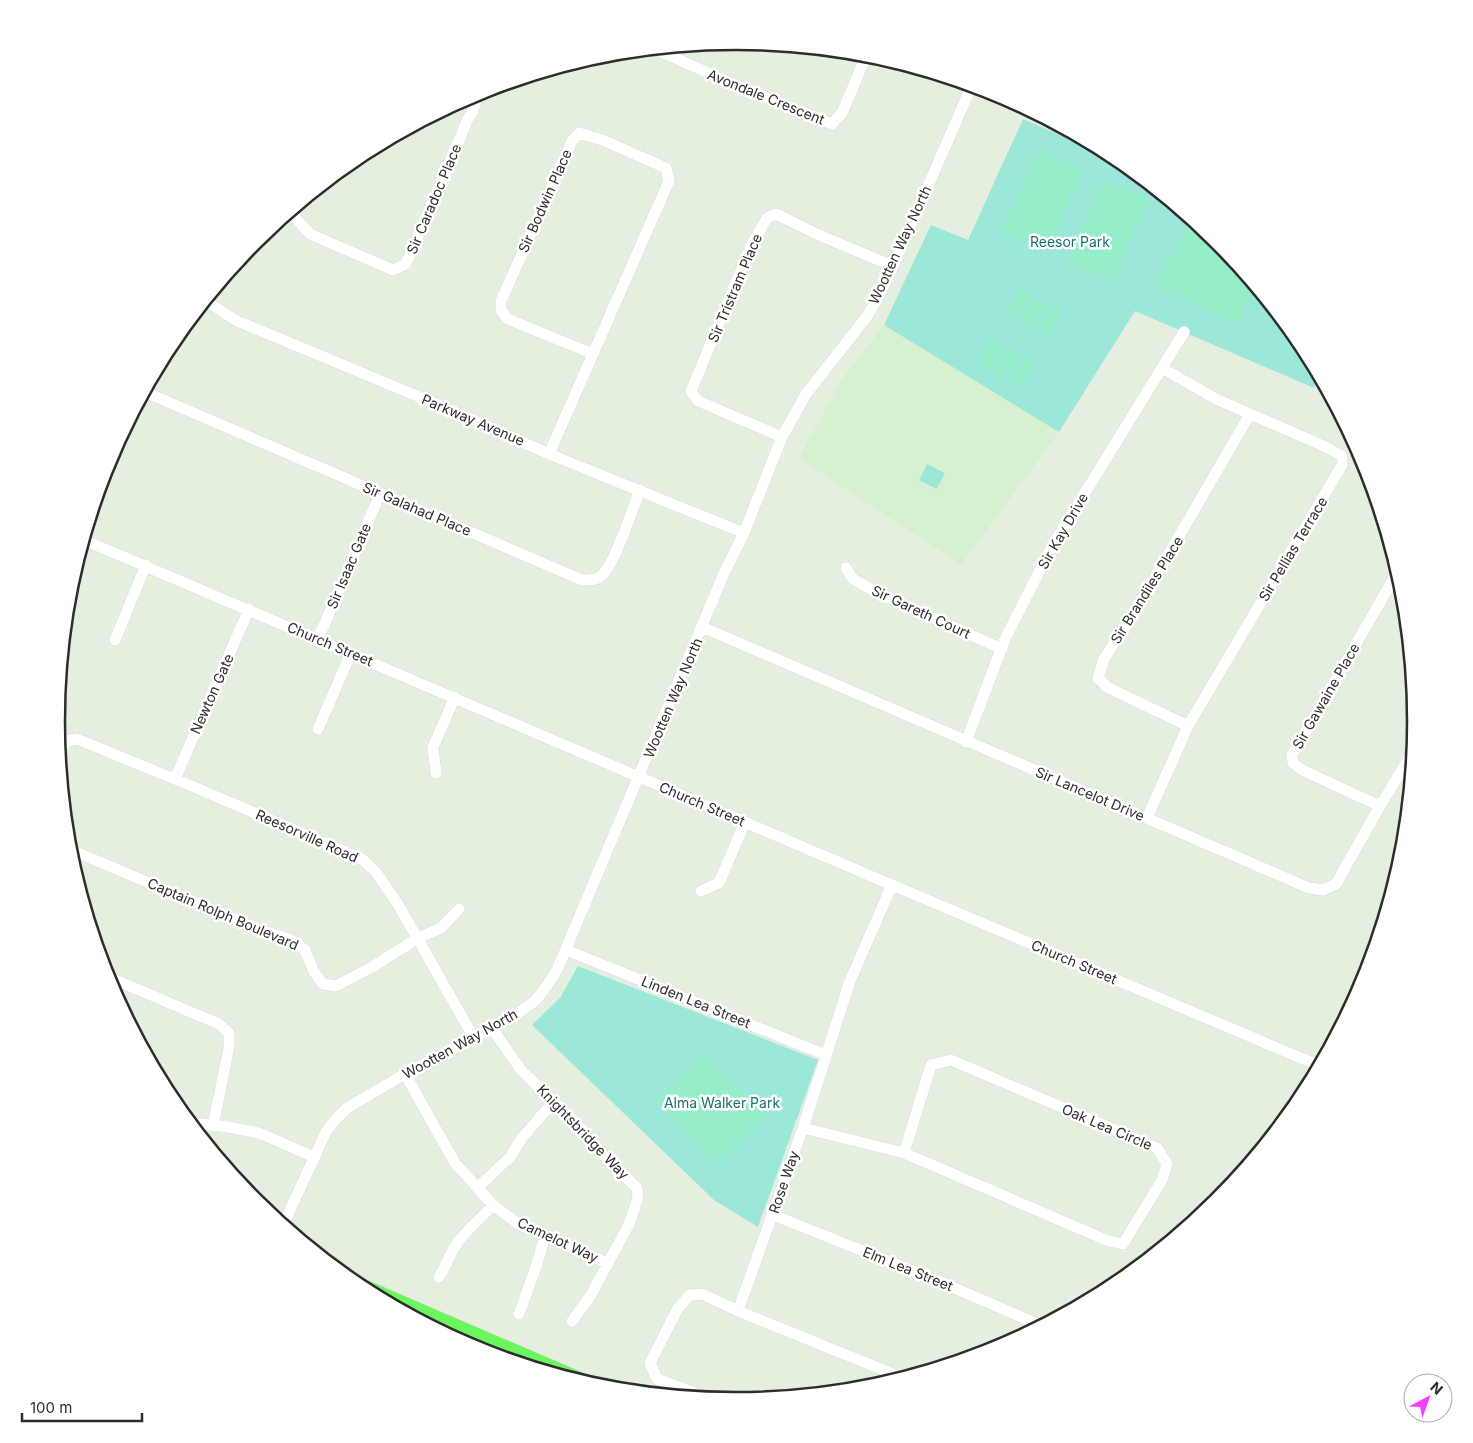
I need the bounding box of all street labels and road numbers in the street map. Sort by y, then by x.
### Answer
street label: Avondale Crescent [705,65,828,128]
street label: Sir Caradoc Place [403,141,464,256]
street label: Sir Bodwin Place [514,147,575,255]
street label: Wootten Way North [865,183,934,307]
street label: Sir Tristram Place [704,231,765,345]
street label: Parkway Avenue [419,390,527,449]
street label: Sir Galahad Place [360,478,474,539]
street label: Sir Kay Drive [1034,490,1091,572]
street label: Sir Pellias Terrace [1255,493,1330,604]
street label: Sir Isaac Gate [323,520,374,611]
street label: Sir Brandiles Place [1107,533,1186,647]
street label: Sir Gareth Court [869,581,974,642]
street label: Church Street [285,618,376,669]
street label: Wootten Way North [640,635,706,760]
street label: Sir Gawaine Place [1288,640,1363,752]
street label: Newton Gate [186,651,237,736]
street label: Sir Lancelot Drive [1033,763,1147,824]
street label: Church Street [657,778,748,829]
street label: Reesorville Road [253,805,361,866]
street label: Captain Rolph Boulevard [145,874,301,953]
street label: Church Street [1029,936,1120,987]
street label: Linden Lea Street [639,972,754,1031]
street label: Wootten Way North [399,1005,520,1082]
street label: Knightsbridge Way [534,1081,633,1183]
street label: Oak Lea Circle [1059,1100,1155,1153]
street label: Rose Way [765,1148,802,1215]
street label: Camelot Way [515,1213,602,1266]
street label: Elm Lea Street [861,1243,956,1294]

